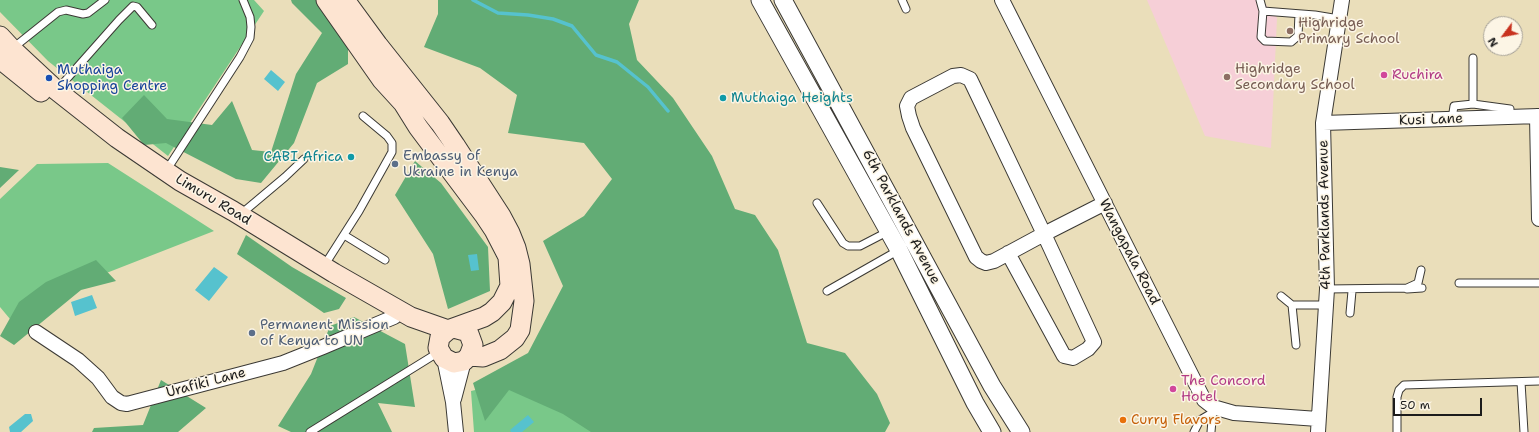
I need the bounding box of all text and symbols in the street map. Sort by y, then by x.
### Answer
place label: Highridge Primary School [1298,15,1399,48]
north arrow [1483,16,1523,56]
marker: Highridge Primary School [1285,26,1295,36]
text: N [1485,34,1502,50]
place label: Highridge Secondary School [1235,61,1355,94]
place label: Muthaiga Shopping Centre [57,62,167,94]
place label: Ruchira [1392,67,1443,83]
marker: Ruchira [1379,70,1389,80]
marker: Highridge Secondary School [1222,72,1232,82]
marker: Muthaiga Shopping Centre [44,73,54,83]
place label: Muthaiga Heights [731,90,853,106]
marker: Muthaiga Heights [718,93,728,103]
street label: Kusi Lane [1399,110,1463,130]
street label: 4th Parklands Avenue [1315,140,1335,290]
street label: 6th Parklands Avenue [858,147,944,287]
place label: Embassy of Ukraine in Kenya [403,148,518,180]
place label: CABI Africa [263,149,343,165]
marker: CABI Africa [346,152,356,162]
marker: Embassy of Ukraine in Kenya [390,159,400,169]
street label: Limuru Road [172,171,254,229]
street label: Wangapala Road [1095,196,1163,308]
place label: Permanent Mission of Kenya to UN [260,317,389,350]
marker: Permanent Mission of Kenya to UN [247,328,257,338]
street label: Urafiki Lane [164,364,248,402]
place label: The Concord Hotel [1181,373,1266,406]
marker: The Concord Hotel [1168,384,1178,394]
scale bar [1395,390,1484,416]
text: 50 m [1400,397,1430,413]
place label: Curry Flavors [1131,412,1221,428]
marker: Curry Flavors [1118,415,1128,425]

